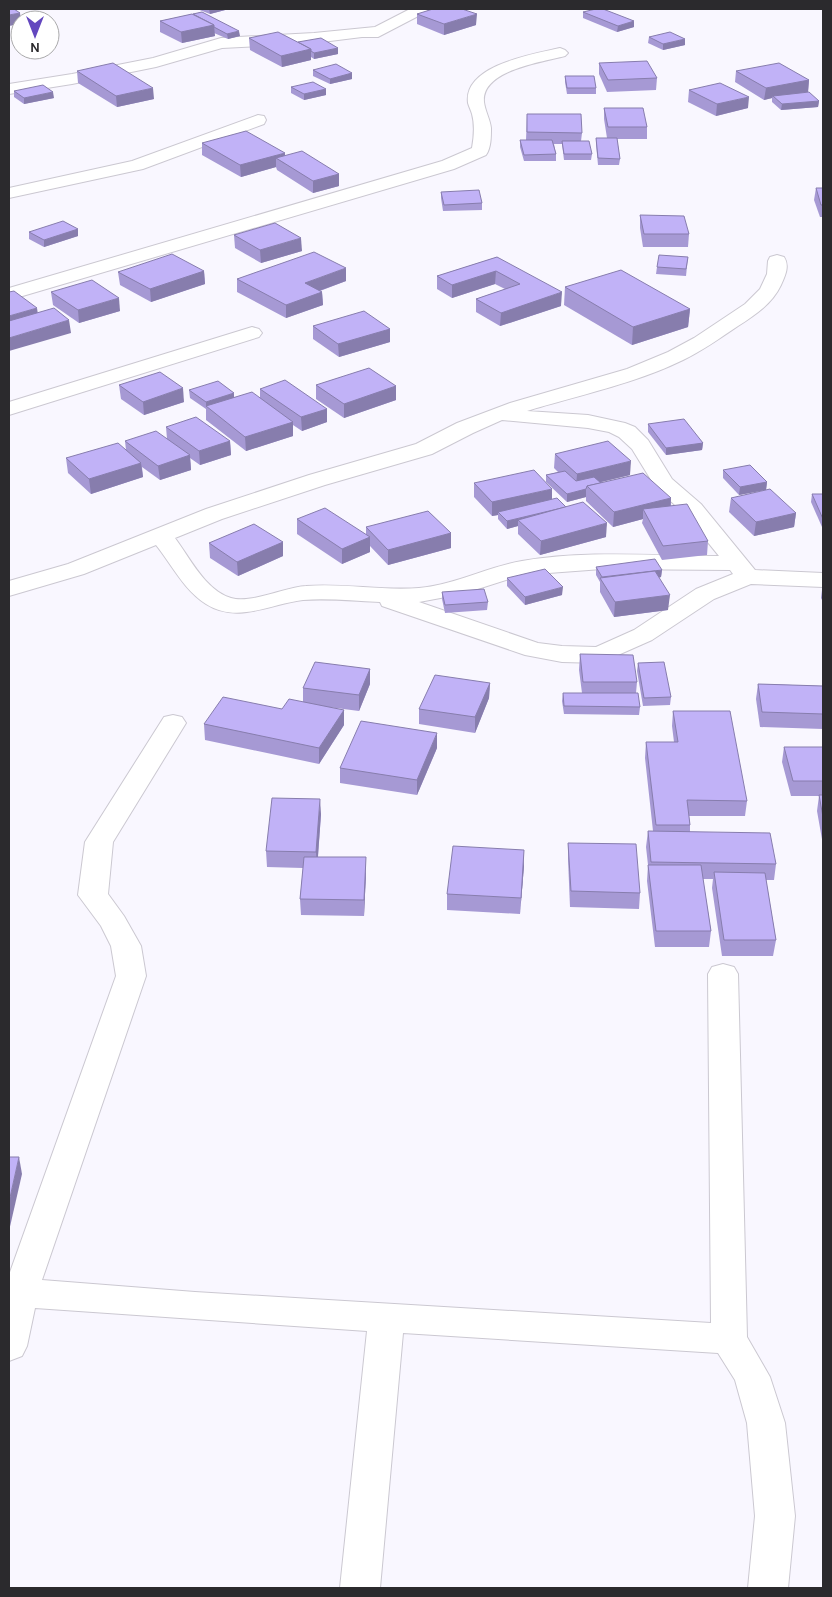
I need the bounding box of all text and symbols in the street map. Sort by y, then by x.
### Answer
north arrow [10,10,60,60]
text: N [30,39,40,56]

